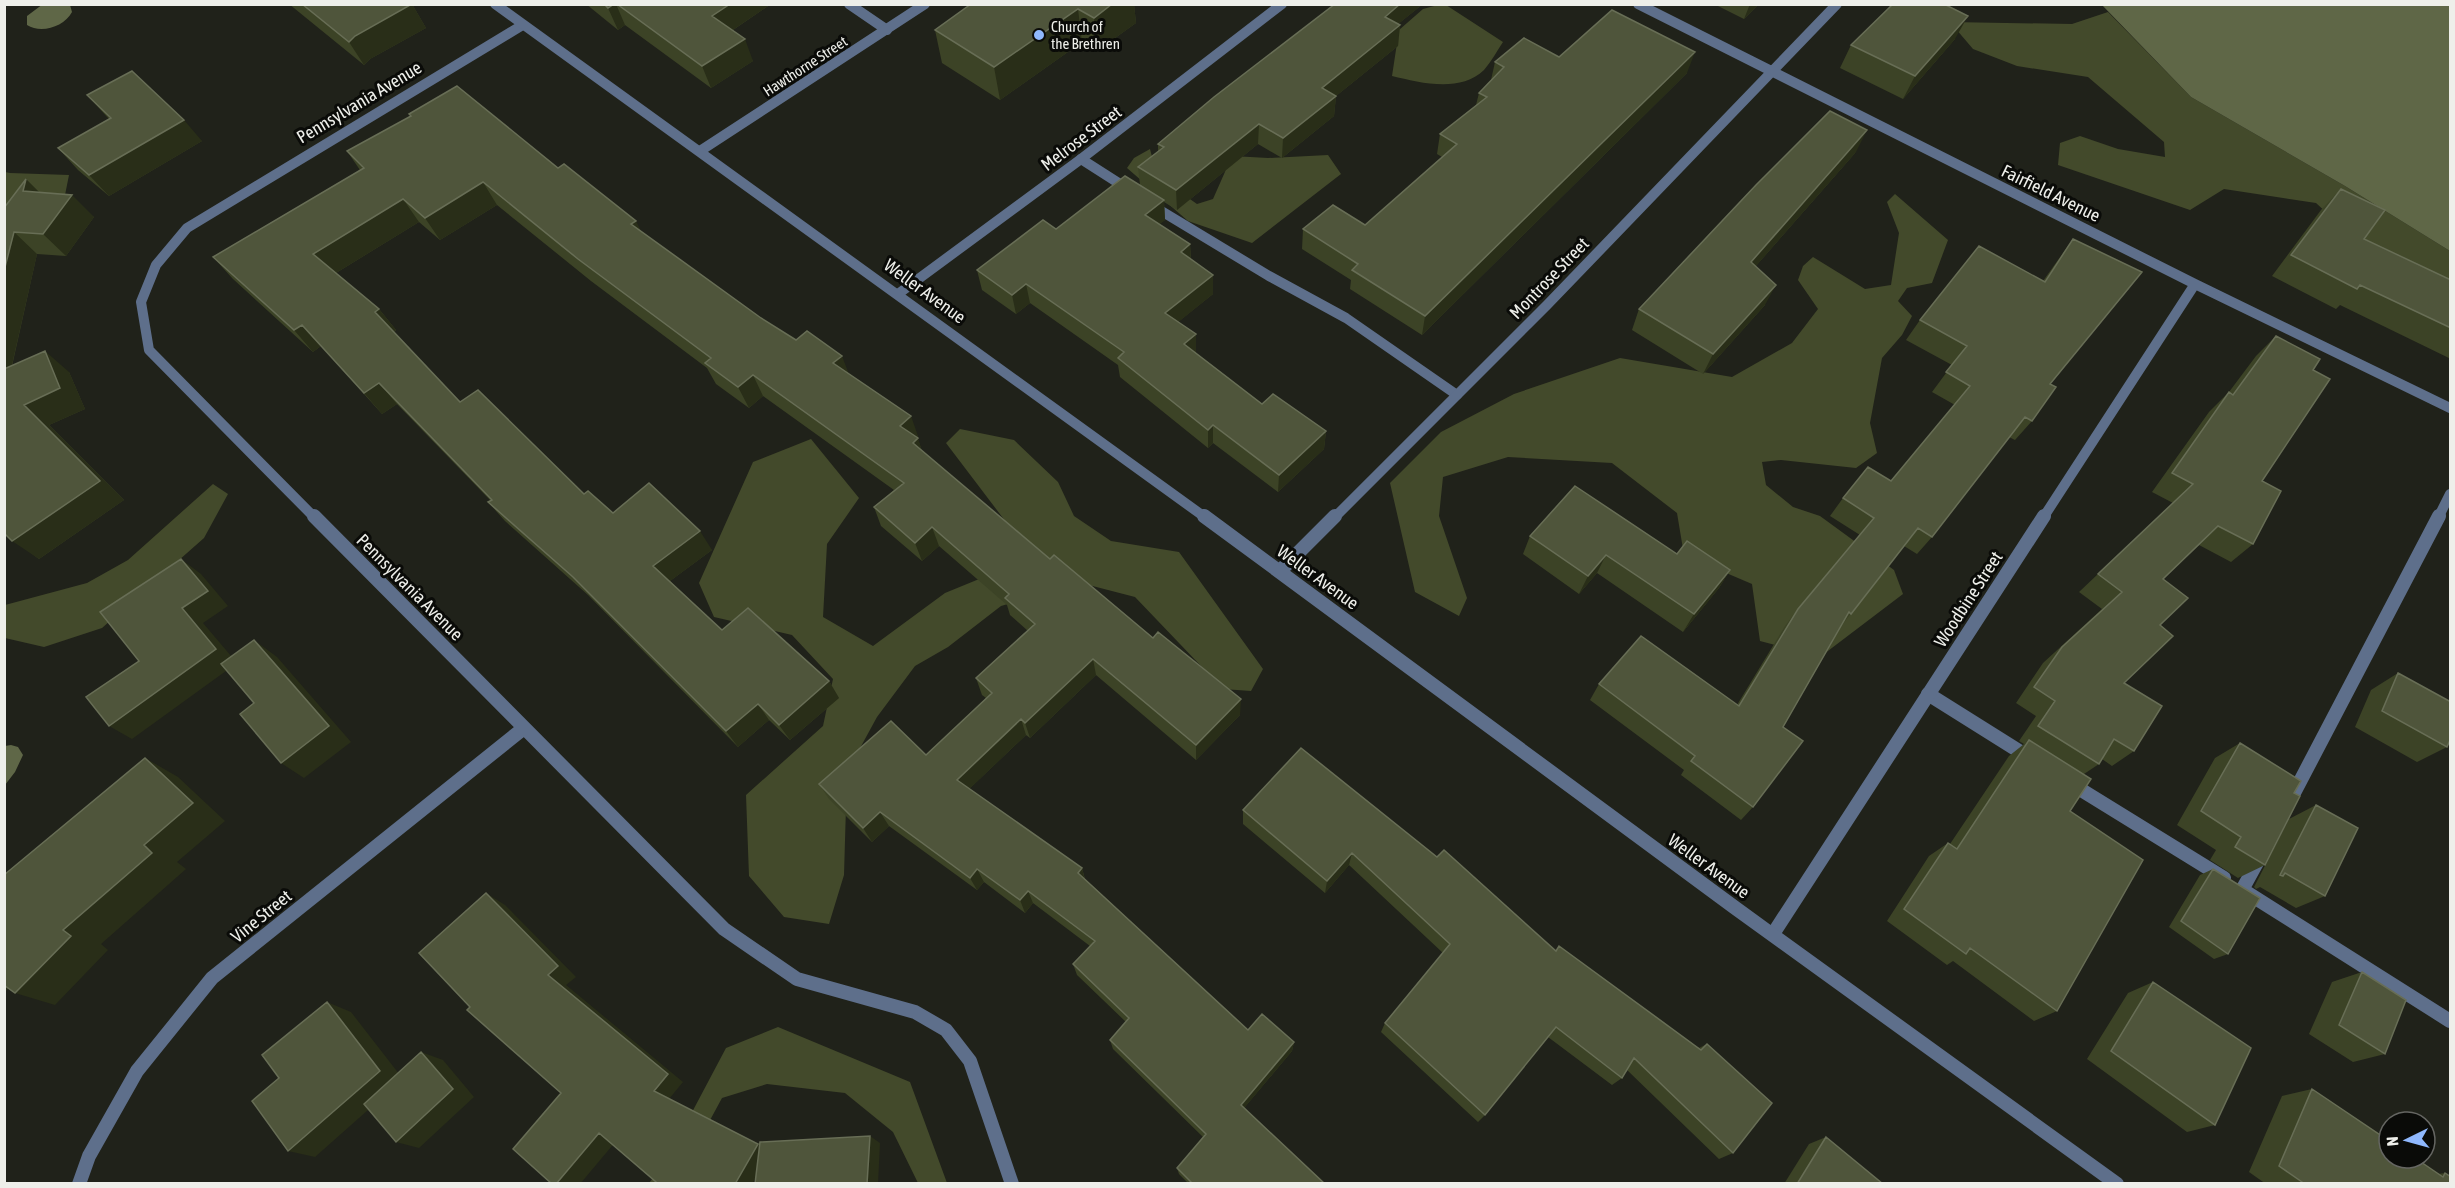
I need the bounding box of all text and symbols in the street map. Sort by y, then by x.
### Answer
place label: Church of the Brethren [1051,18,1120,52]
marker: Church of the Brethren [1032,28,1046,42]
street label: Hawthorne Street [760,33,850,99]
street label: Pennsylvania Avenue [293,56,425,148]
street label: Melrose Street [1037,101,1125,175]
street label: Fairfield Avenue [1998,160,2104,226]
street label: Montrose Street [1505,233,1593,323]
street label: Weller Avenue [880,254,970,328]
street label: Pennsylvania Avenue [352,529,468,645]
street label: Weller Avenue [1273,540,1363,614]
street label: Woodbine Street [1929,547,2007,651]
street label: Weller Avenue [1664,829,1754,903]
street label: Vine Street [226,885,296,947]
north arrow [2377,1110,2437,1170]
text: N [2383,1136,2401,1147]

